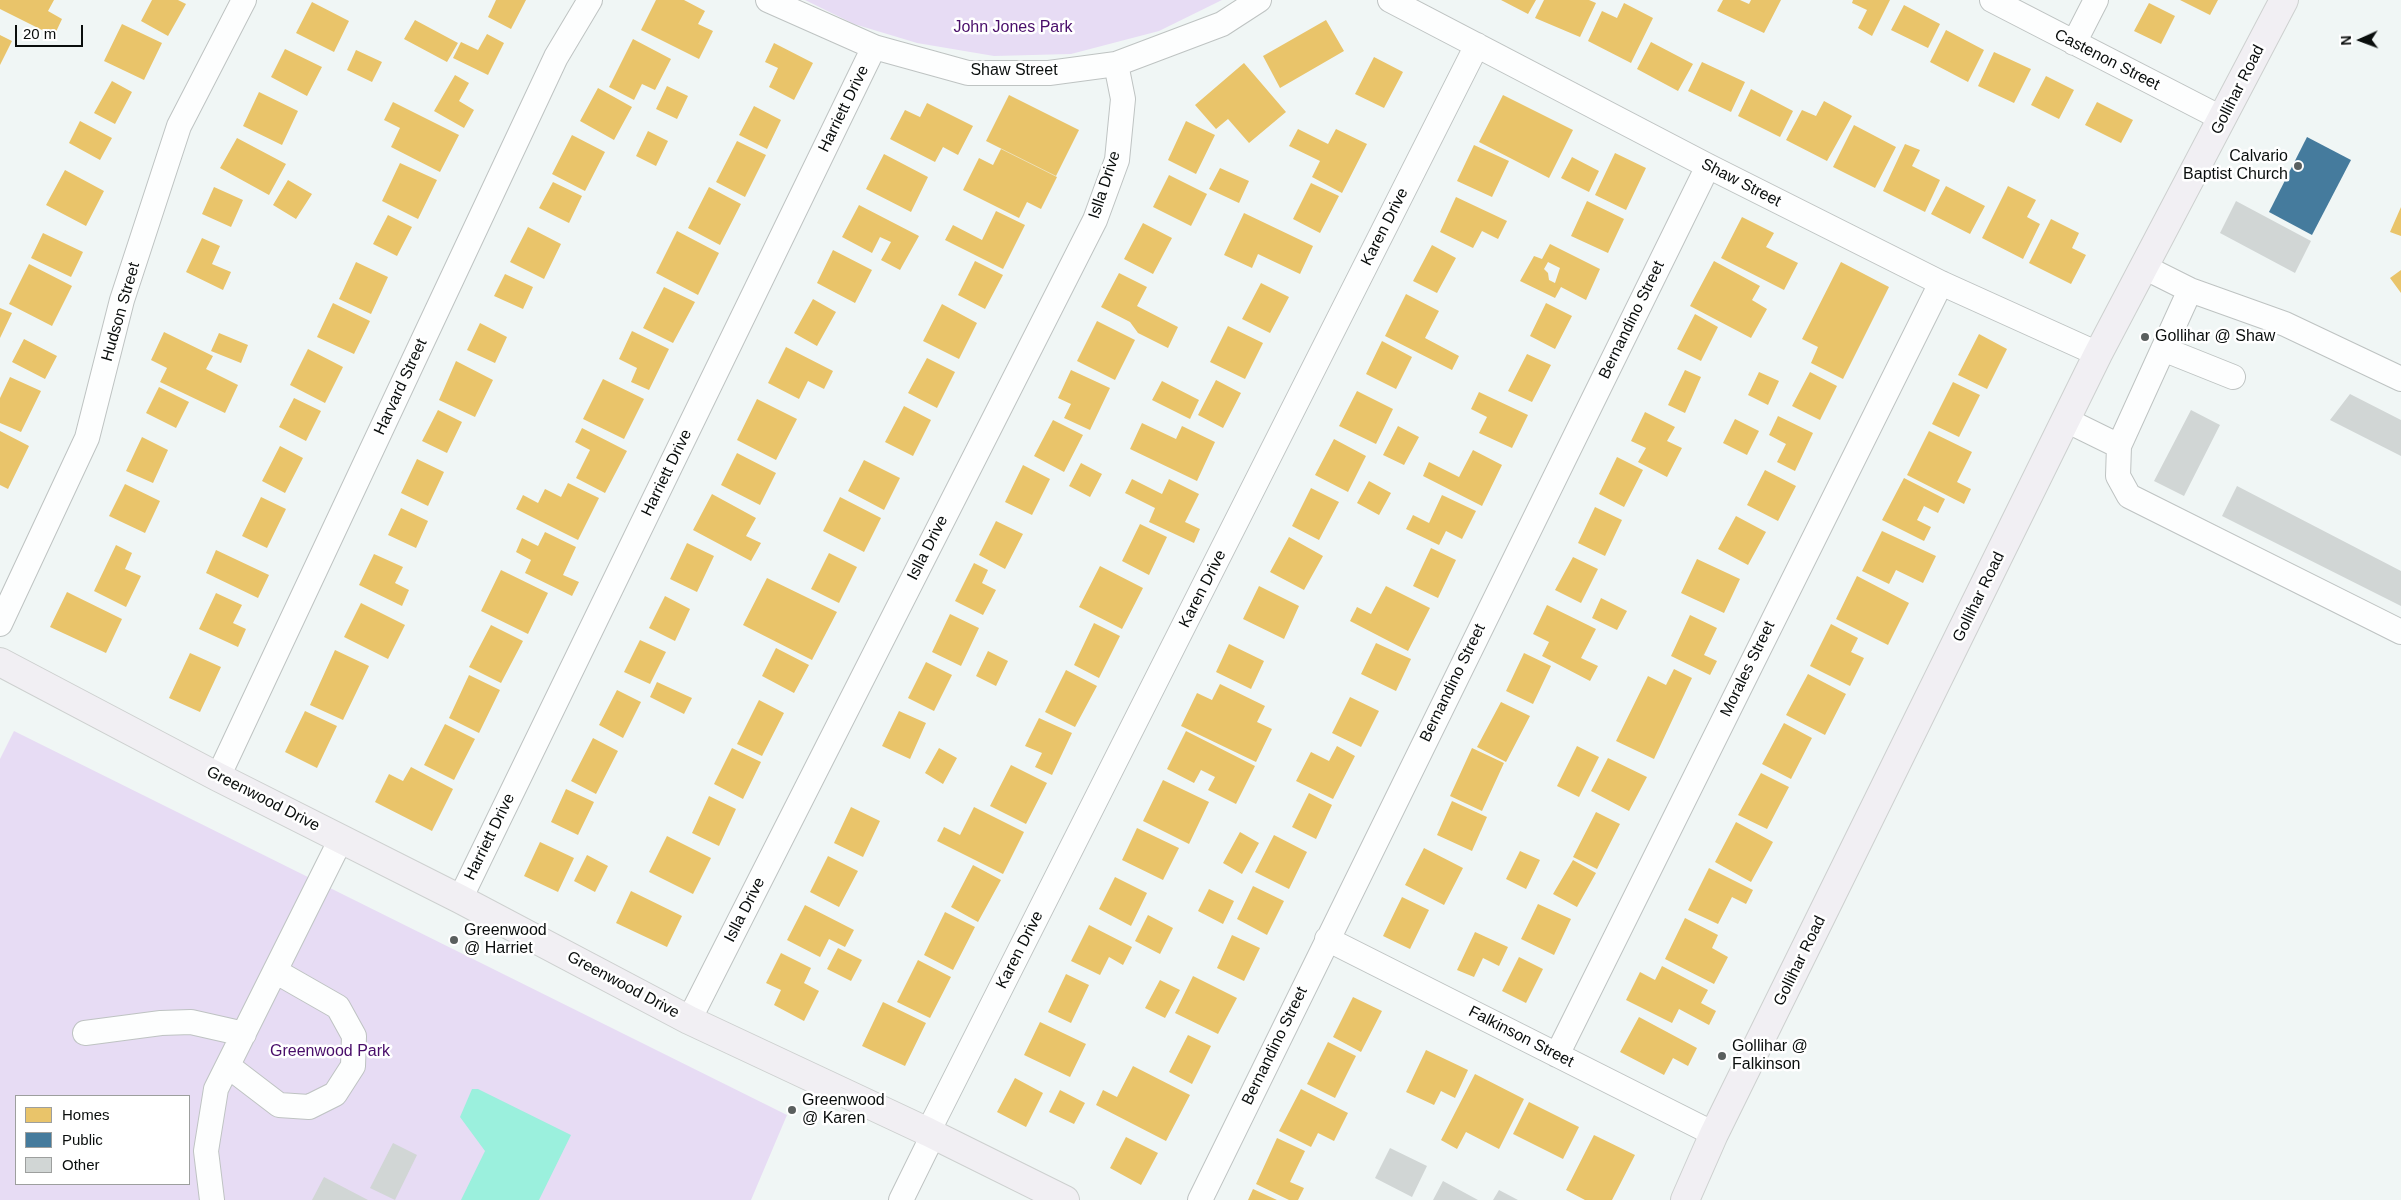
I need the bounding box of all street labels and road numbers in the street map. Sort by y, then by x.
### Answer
street label: Castenon Street [2051,25,2163,95]
street label: Gollihar Road [2207,42,2269,138]
street label: Shaw Street [970,61,1058,81]
street label: Harriett Drive [815,62,873,156]
street label: Islla Drive [1085,149,1125,221]
street label: Shaw Street [1698,155,1784,211]
street label: Karen Drive [1357,185,1413,269]
street label: Bernandino Street [1595,258,1669,382]
street label: Hudson Street [98,260,144,364]
street label: Harvard Street [370,336,432,438]
street label: Harriett Drive [638,426,696,520]
street label: Islla Drive [904,512,952,584]
street label: Karen Drive [1175,547,1231,631]
street label: Gollihar Road [1949,549,2009,645]
street label: Morales Street [1717,618,1779,720]
street label: Bernandino Street [1416,621,1490,745]
street label: Greenwood Drive [203,762,323,836]
street label: Harriett Drive [461,790,519,884]
street label: Islla Drive [721,874,769,946]
street label: Karen Drive [992,908,1048,992]
street label: Gollihar Road [1770,913,1830,1009]
street label: Greenwood Drive [564,947,682,1023]
street label: Bernandino Street [1238,984,1312,1108]
street label: Falkinson Street [1465,1002,1577,1072]

